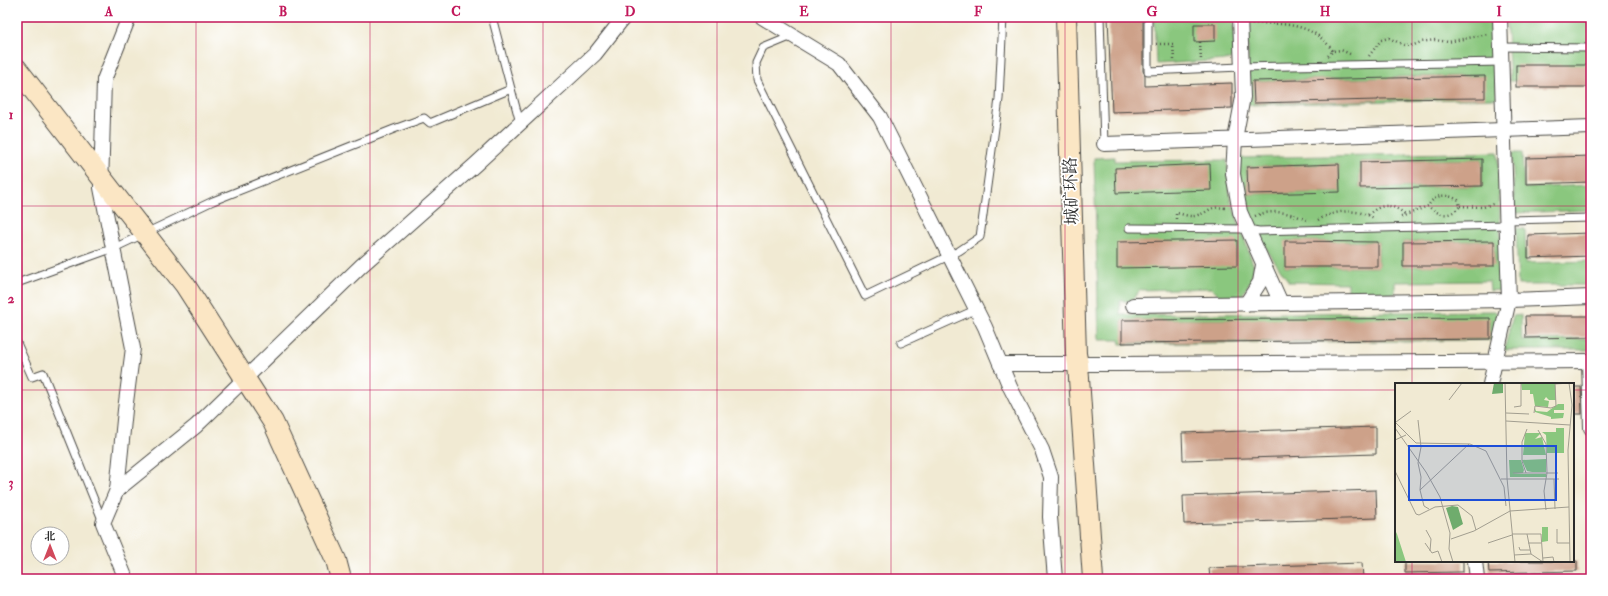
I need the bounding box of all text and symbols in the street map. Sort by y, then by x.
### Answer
text: A [104,4,114,20]
text: B [279,4,287,20]
text: C [451,4,461,20]
text: D [625,4,636,20]
text: E [799,4,809,20]
text: F [974,4,983,20]
text: G [1147,4,1158,20]
text: H [1320,4,1331,20]
text: I [1496,4,1502,20]
text: 1 [9,107,14,123]
street label: 城矿环路 [1059,157,1083,225]
text: 2 [8,291,15,307]
inset map [1395,383,1574,562]
text: 3 [9,475,14,491]
north arrow [30,526,70,566]
text: 北 [45,530,56,543]

